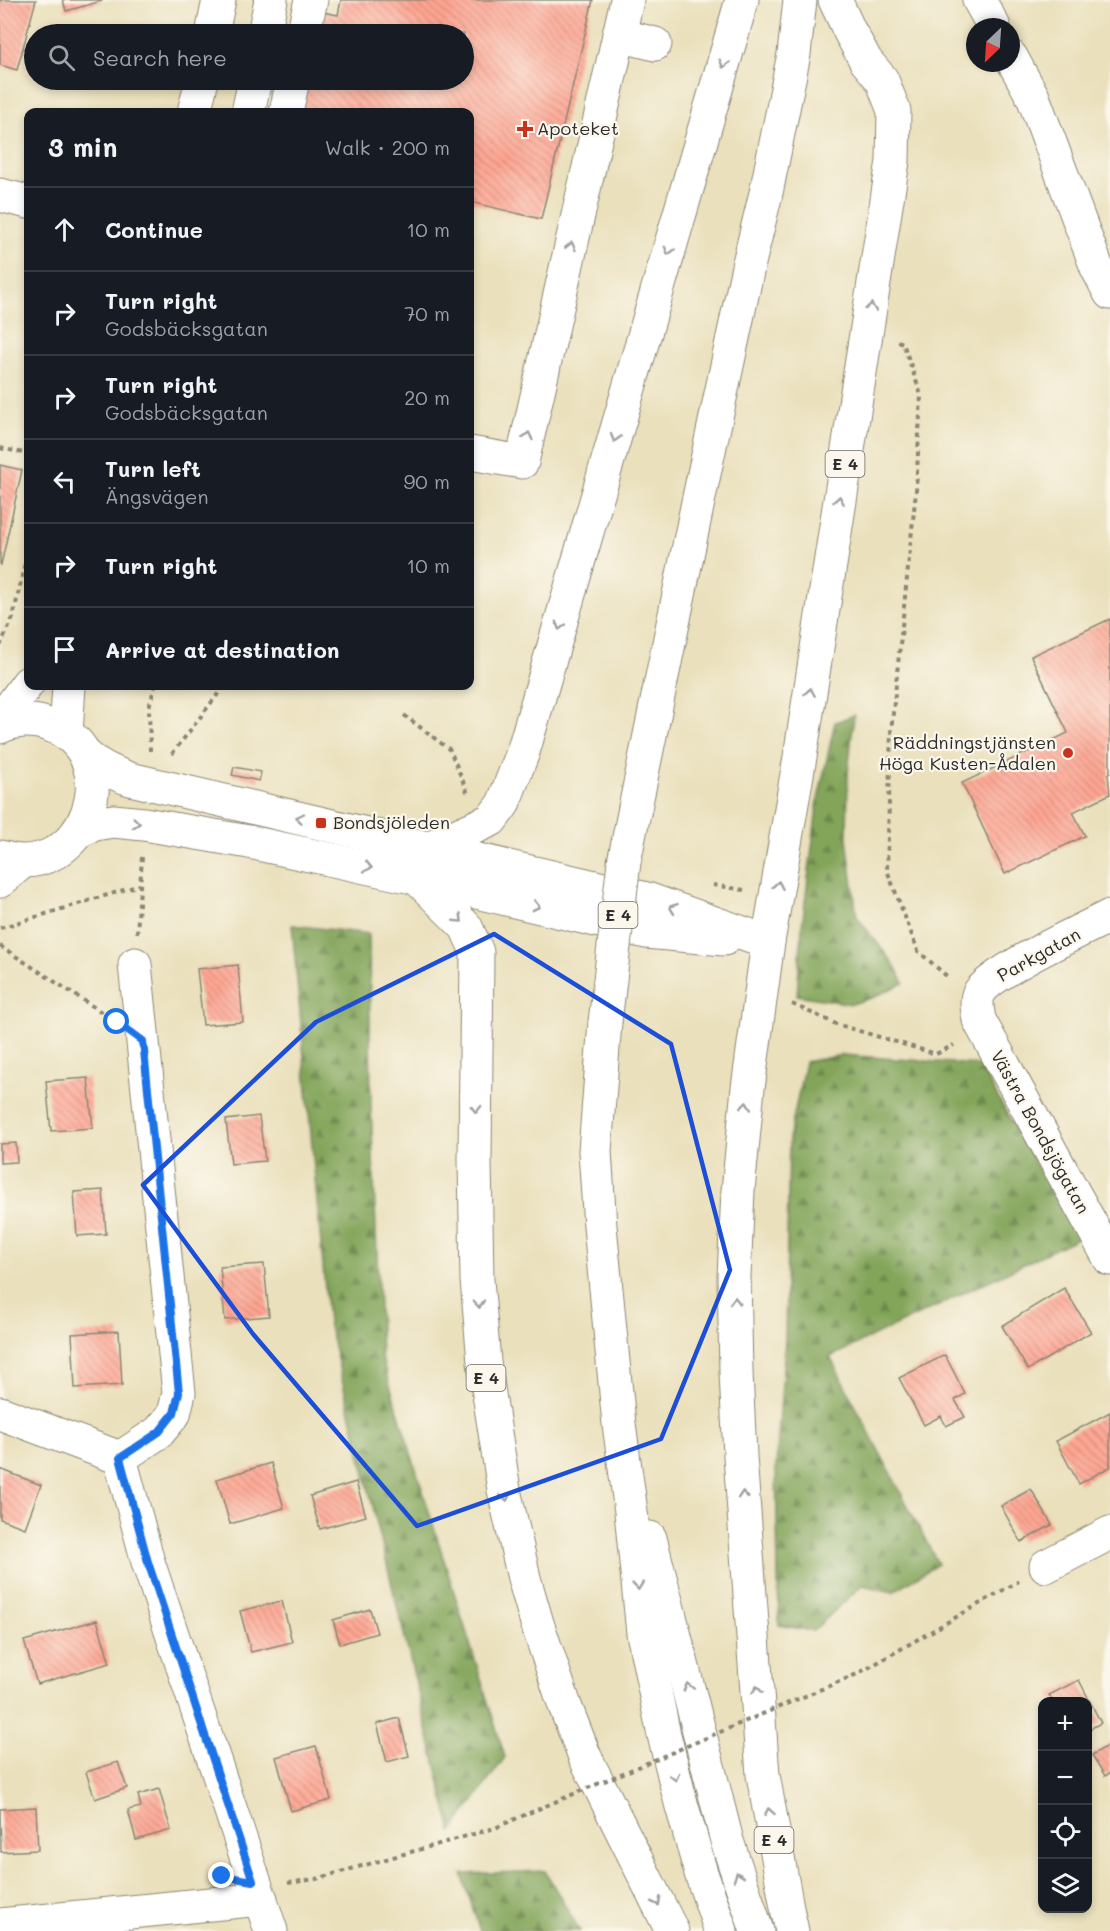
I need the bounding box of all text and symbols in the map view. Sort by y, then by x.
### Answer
north arrow [966,18,1020,72]
search box [24,24,474,90]
icon: search [45,41,78,74]
text: Search here [93,43,227,72]
one-way arrow [718,59,731,69]
place label: Apoteket [537,116,619,140]
marker: Apoteket [518,122,532,136]
text: 3 min [48,130,117,164]
text: Walk · 200 m [325,134,450,160]
icon: ahead [48,213,81,246]
text: Continue [105,215,203,244]
text: 10 m [406,216,450,242]
one-way arrow [564,241,577,251]
one-way arrow [664,245,676,256]
text: Turn right [105,286,217,315]
icon: right [48,297,81,330]
text: 70 m [404,300,450,326]
one-way arrow [864,303,877,313]
text: Godsbäcksgatan [105,315,268,341]
text: Turn right [105,370,217,399]
icon: right [48,381,81,414]
text: 20 m [404,384,450,410]
text: Godsbäcksgatan [105,399,268,425]
one-way arrow [521,431,534,441]
one-way arrow [609,433,622,443]
road number: E 4 [826,451,864,477]
text: Turn left [105,454,201,483]
icon: left [48,465,81,498]
text: 90 m [404,468,450,494]
text: Ängsvägen [105,483,209,509]
one-way arrow [833,495,845,504]
icon: right [48,549,81,582]
text: Turn right [105,551,217,580]
text: 10 m [406,552,450,578]
one-way arrow [555,620,567,631]
icon: arrive [48,633,81,666]
text: Arrive at destination [105,635,340,664]
one-way arrow [804,688,816,697]
place label: Räddningstjänsten Höga Kusten-Ådalen [879,730,1056,775]
marker: Räddningstjänsten Höga Kusten-Ådalen [1061,746,1075,760]
place label: Bondsjöleden [333,810,450,834]
one-way arrow [295,813,305,826]
one-way arrow [131,816,141,829]
marker: Bondsjöleden [314,816,328,830]
one-way arrow [363,860,373,873]
one-way arrow [771,880,784,890]
one-way arrow [530,898,540,911]
road number: E 4 [598,902,638,928]
one-way arrow [668,903,679,916]
one-way arrow [452,912,462,923]
street label: Parkgatan [993,921,1084,987]
route start [103,1008,129,1034]
street label: Västra Bondsjögatan [986,1045,1096,1218]
one-way arrow [739,1102,752,1111]
one-way arrow [470,1104,482,1113]
one-way arrow [729,1296,741,1305]
one-way arrow [472,1299,485,1308]
road number: E 4 [466,1365,506,1391]
one-way arrow [736,1491,749,1500]
one-way arrow [498,1492,511,1502]
one-way arrow [631,1582,644,1591]
one-way arrow [682,1682,695,1692]
one-way arrow [751,1685,764,1694]
map controls [1038,1697,1092,1913]
button: + [1038,1697,1092,1751]
button: − [1038,1751,1092,1805]
one-way arrow [668,1772,680,1782]
button: locate [1038,1805,1092,1859]
one-way arrow [764,1807,776,1816]
road number: E 4 [754,1827,794,1853]
button: layers [1038,1859,1092,1913]
route end [208,1862,234,1888]
one-way arrow [733,1871,746,1882]
one-way arrow [650,1896,661,1906]

